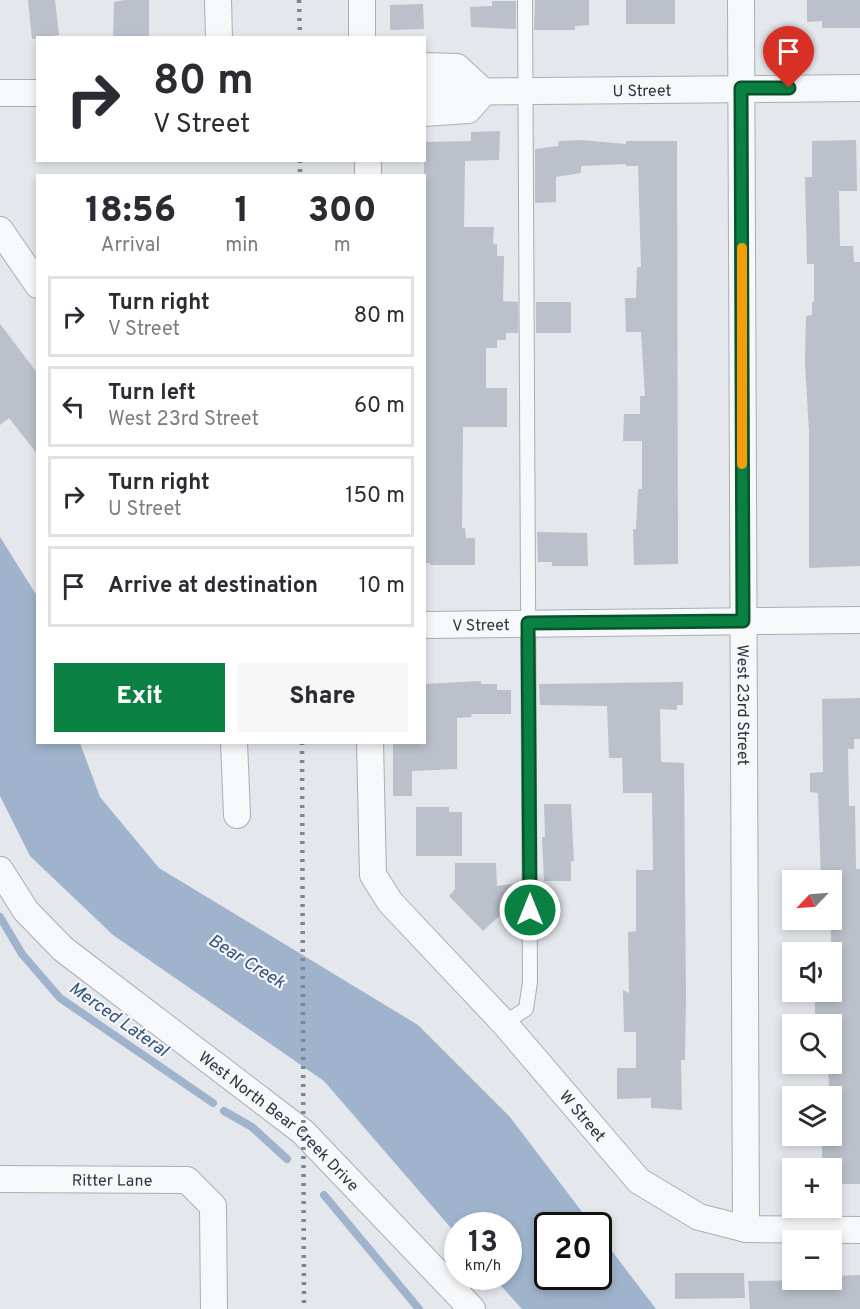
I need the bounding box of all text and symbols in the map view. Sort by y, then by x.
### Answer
pin [763,26,814,88]
icon: arrive [772,35,805,68]
text: 80 m [153,56,254,109]
icon: right [54,60,132,138]
street label: U Street [612,82,672,102]
text: V Street [153,108,250,142]
text: 18:56 [85,189,176,235]
text: 1 [235,189,249,235]
text: 300 [308,189,377,235]
text: Arrival [101,233,160,259]
text: min [225,233,259,259]
text: m [334,233,351,259]
text: Turn right [108,290,210,317]
icon: right [57,300,90,333]
text: 80 m [354,303,405,330]
text: V Street [108,317,180,343]
text: Turn left [108,380,196,407]
icon: left [57,390,90,423]
text: 60 m [354,393,405,420]
text: West 23rd Street [108,407,259,433]
text: Turn right [108,470,210,497]
icon: right [57,480,90,513]
text: 150 m [345,483,405,510]
text: U Street [108,497,182,523]
icon: arrive [57,570,90,603]
text: Arrive at destination [108,573,318,600]
text: 10 m [359,573,405,600]
street label: V Street [452,616,510,637]
street label: West 23rd Street [732,645,752,766]
button: Exit [54,663,225,732]
button: Share [237,663,408,732]
north arrow [782,870,842,930]
map controls [782,870,842,1290]
position arrow [498,878,562,942]
water label: Bear Creek [204,930,290,995]
button: sound [782,942,842,1002]
water label: Merced Lateral [64,978,173,1064]
button: search [782,1014,842,1074]
street label: West North Bear Creek Drive [194,1048,362,1196]
button: layers [782,1086,842,1146]
street label: W Street [554,1087,609,1147]
button: + [782,1158,842,1218]
street label: Ritter Lane [72,1171,152,1192]
speed limit sign: 20 [534,1212,612,1290]
text: 13 [468,1225,498,1262]
button: − [782,1230,842,1290]
text: km/h [465,1257,501,1276]

